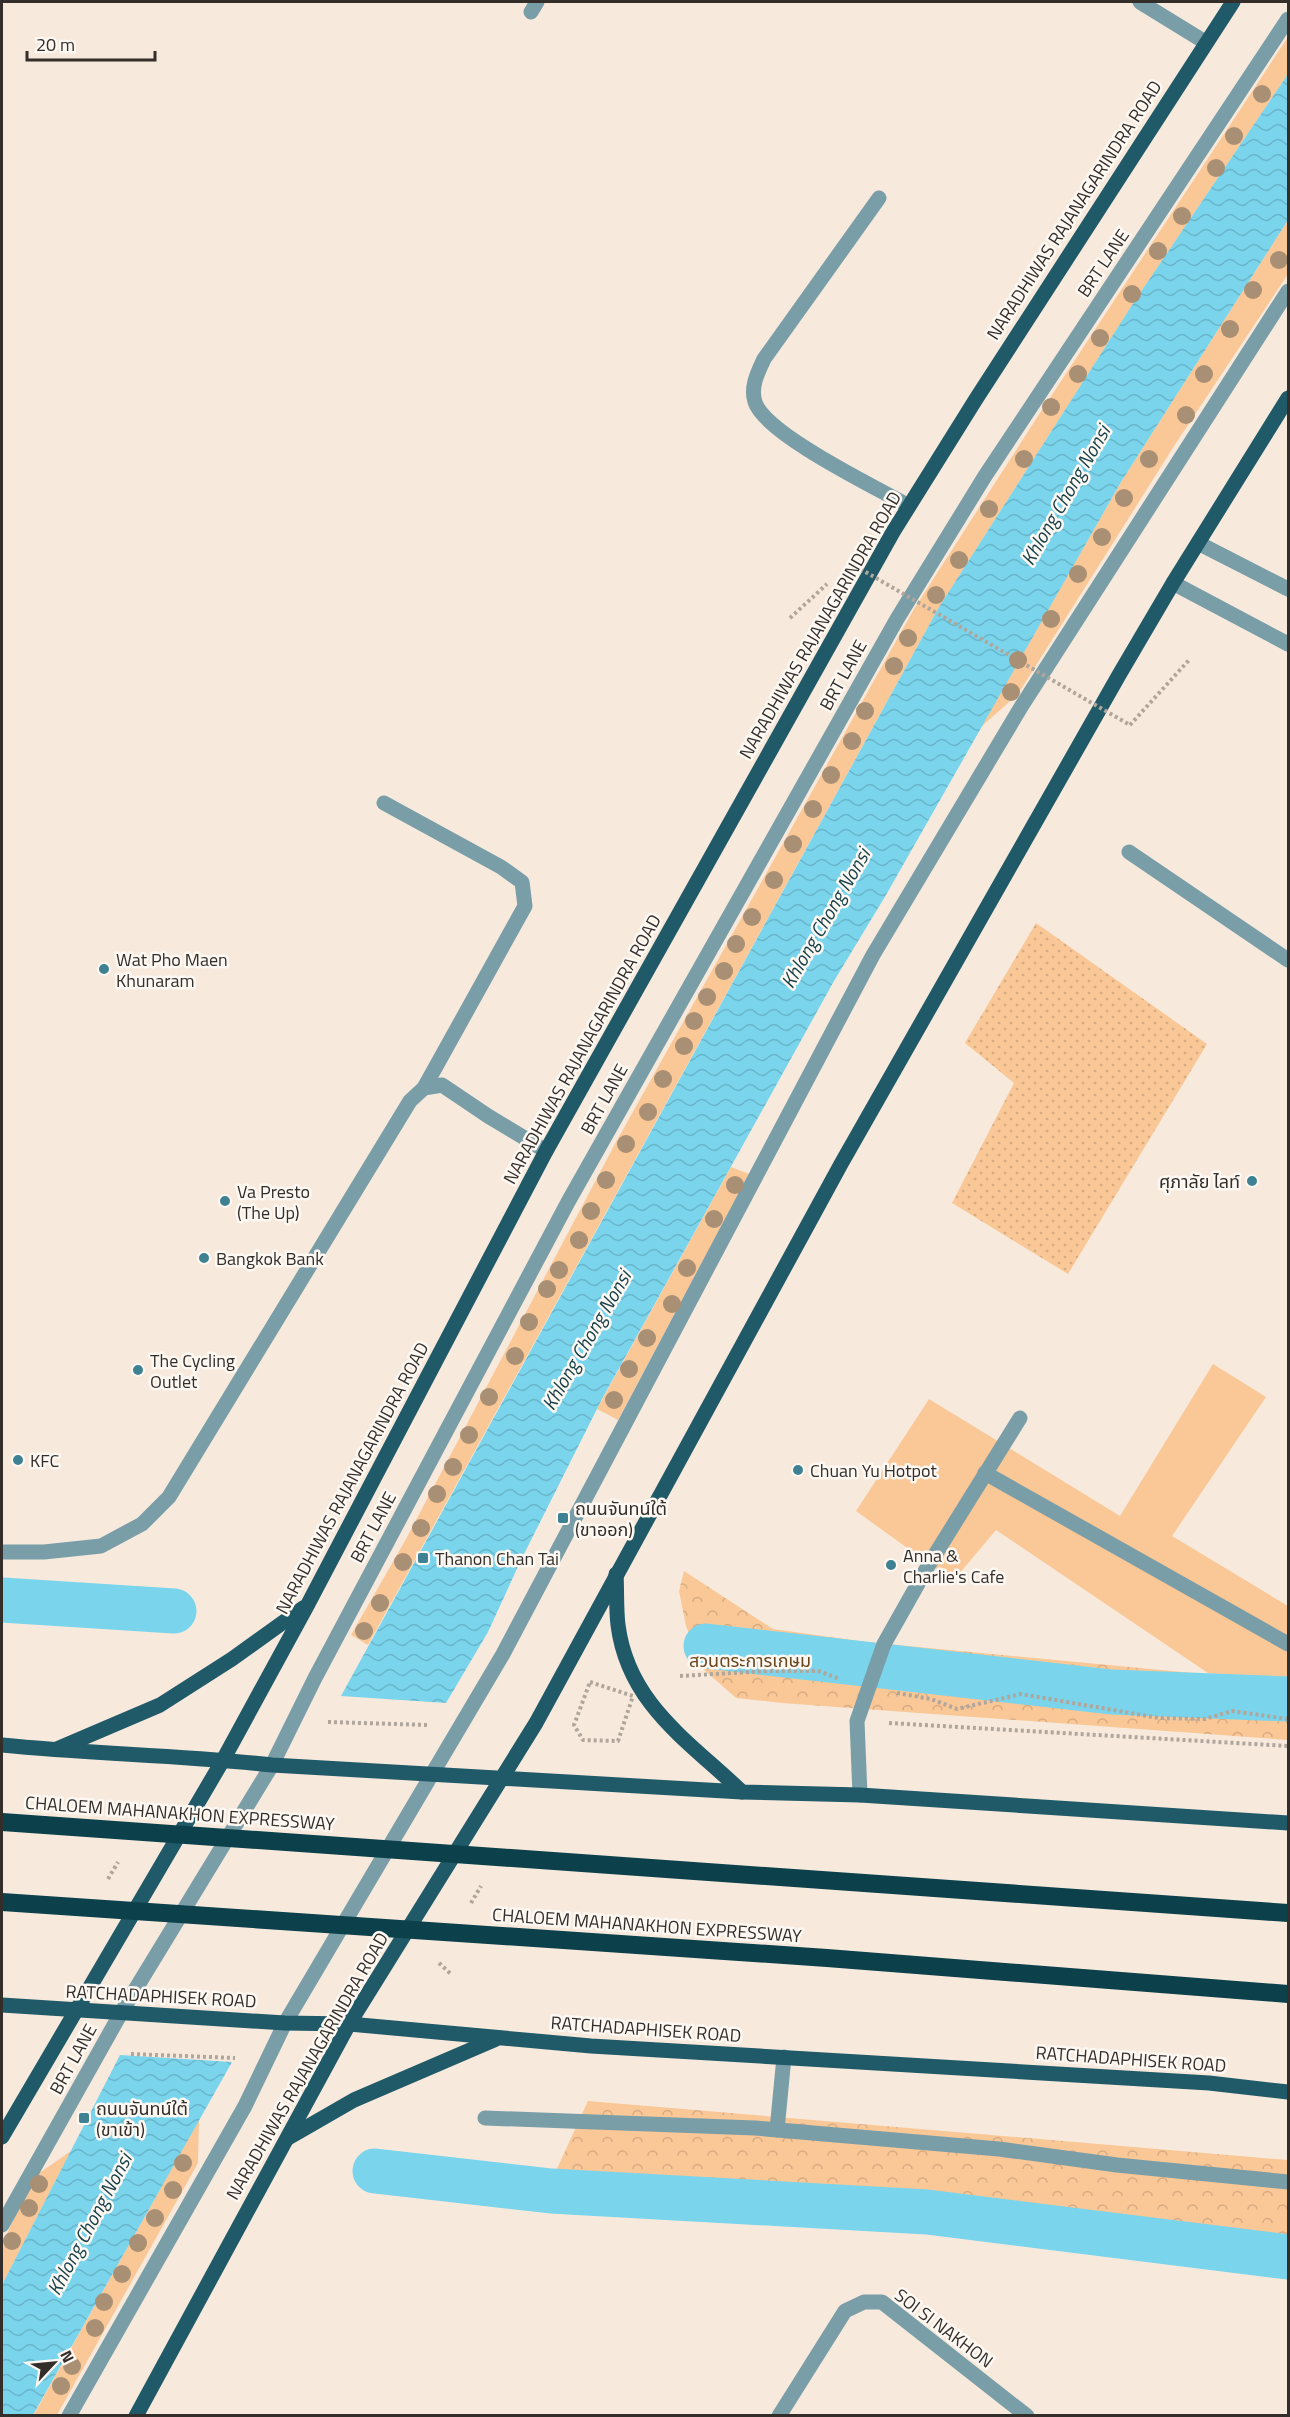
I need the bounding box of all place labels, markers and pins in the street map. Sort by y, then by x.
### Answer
place label: Wat Pho Maen Khunaram [116,946,228,994]
marker: Wat Pho Maen Khunaram [97,962,111,976]
place label: ศุภาลัย ไลท์ [1159,1168,1240,1195]
marker: ศุภาลัย ไลท์ [1245,1174,1259,1188]
place label: Va Presto (The Up) [237,1178,310,1226]
marker: Va Presto (The Up) [218,1194,232,1208]
place label: Bangkok Bank [216,1245,324,1272]
marker: Bangkok Bank [197,1251,211,1265]
place label: The Cycling Outlet [150,1347,235,1395]
marker: The Cycling Outlet [131,1363,145,1377]
place label: KFC [30,1447,60,1474]
marker: KFC [11,1453,25,1467]
place label: Chuan Yu Hotpot [810,1457,938,1484]
marker: Chuan Yu Hotpot [791,1463,805,1477]
place label: ถนนจันทน์ใต้ (ขาออก) [575,1495,667,1543]
marker: ถนนจันทน์ใต้ (ขาออก) [556,1511,570,1525]
place label: Anna & Charlie's Cafe [903,1542,1004,1590]
place label: Thanon Chan Tai [435,1545,559,1572]
marker: Thanon Chan Tai [416,1551,430,1565]
marker: Anna & Charlie's Cafe [884,1558,898,1572]
place label: ถนนจันทน์ใต้ (ขาเข้า) [96,2095,188,2143]
marker: ถนนจันทน์ใต้ (ขาเข้า) [77,2111,91,2125]

